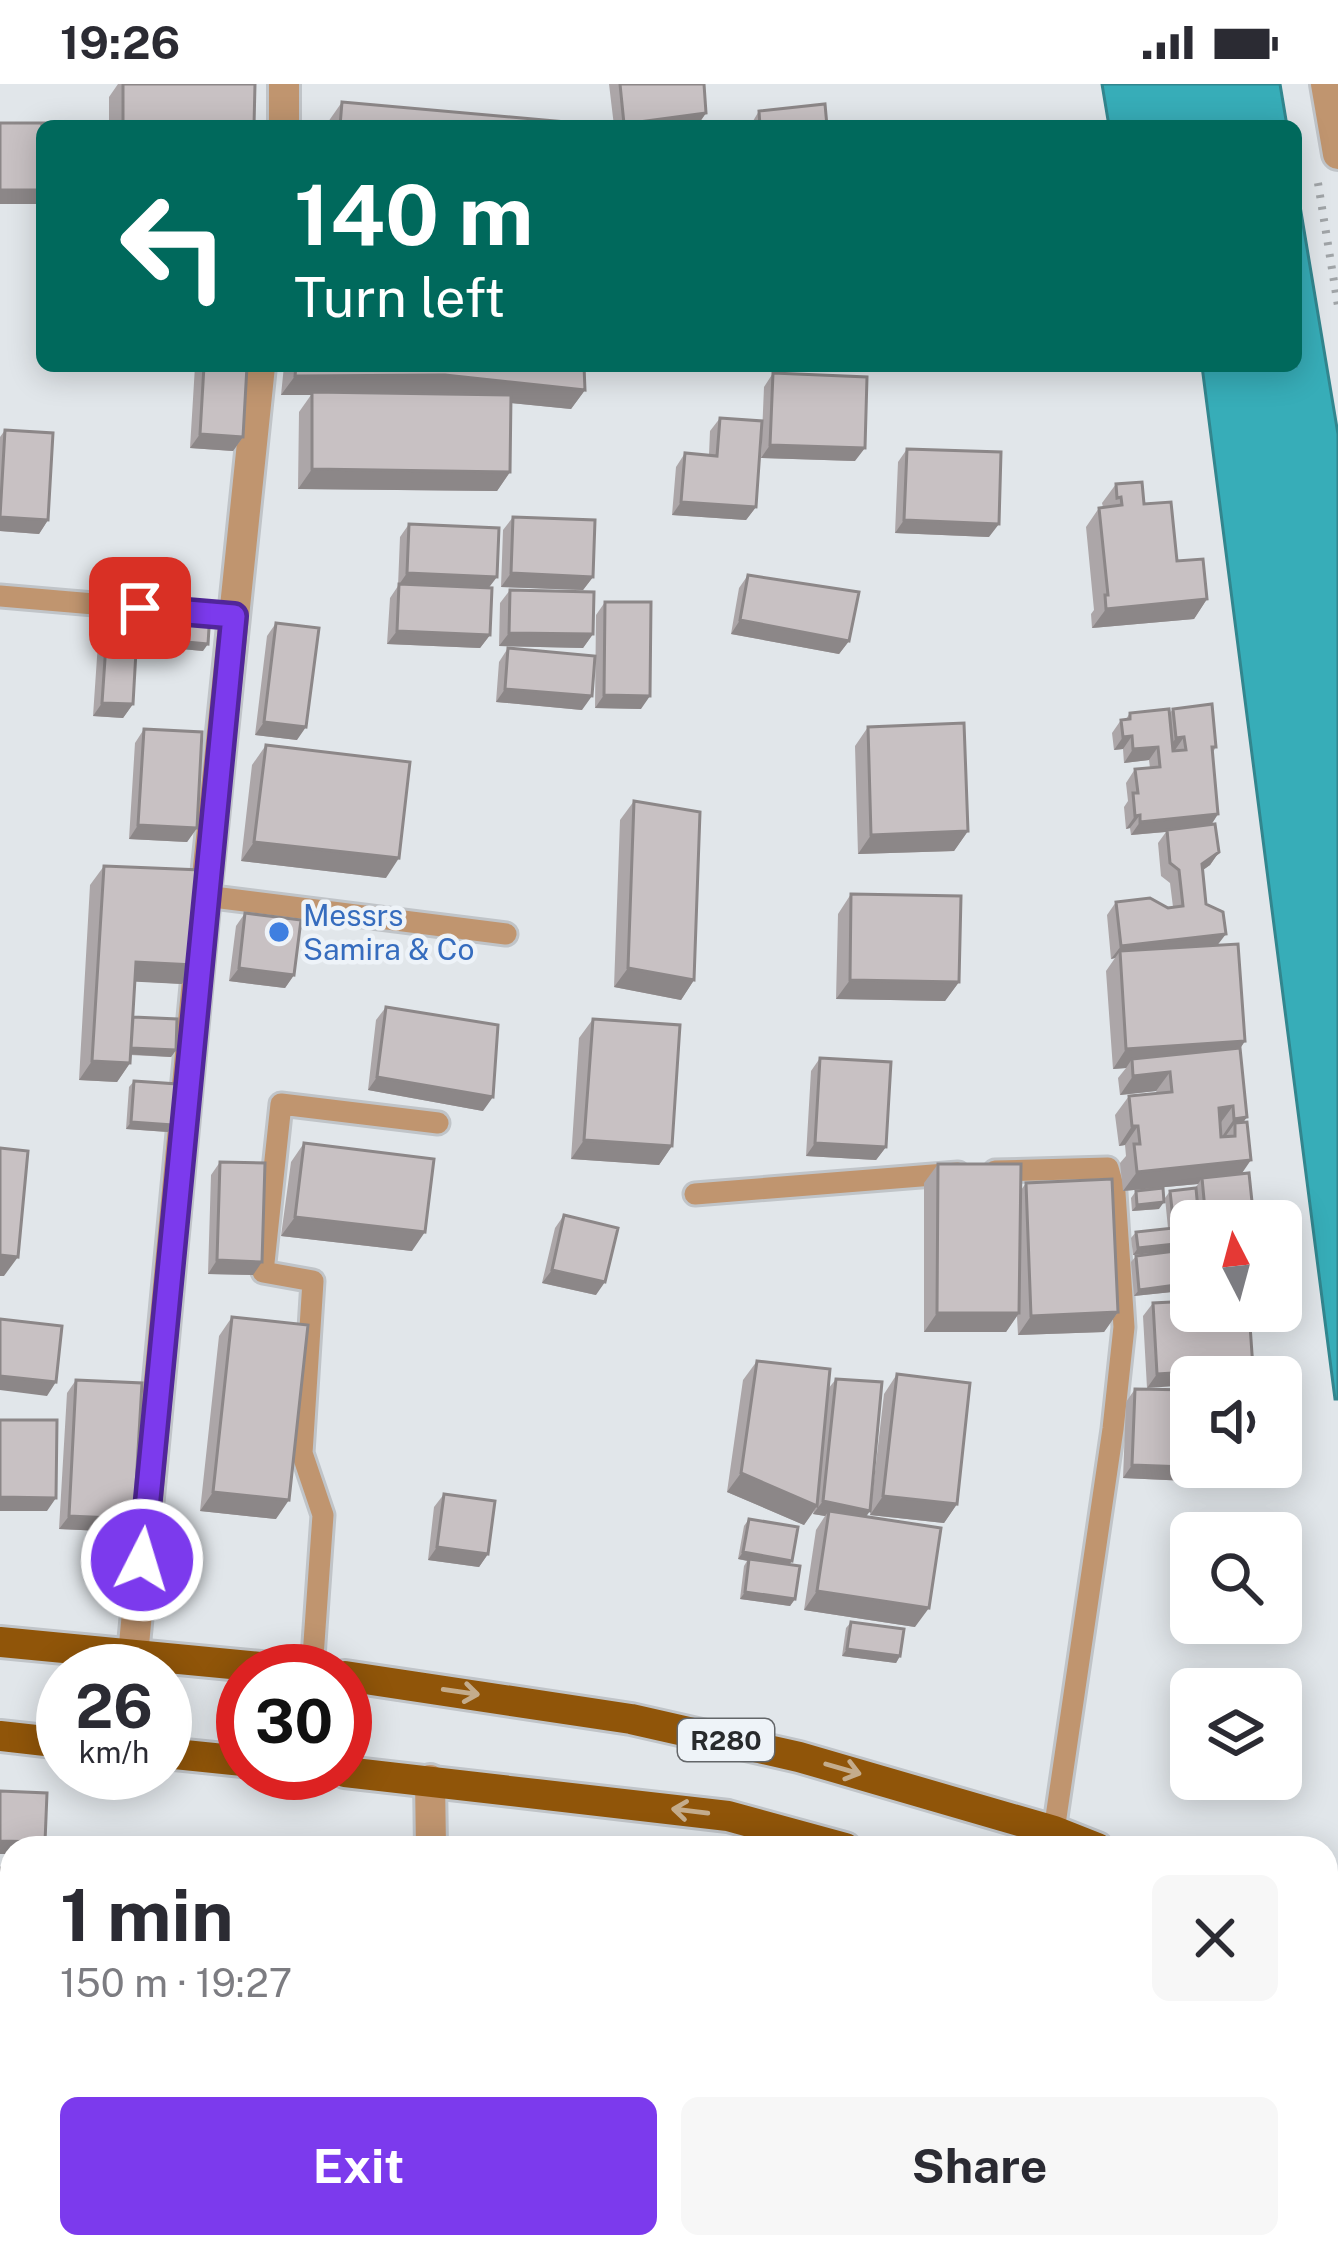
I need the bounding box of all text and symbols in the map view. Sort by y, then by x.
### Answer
text: 19:26 [60,16,180,69]
text: 140 m [294,165,533,264]
icon: left [96,168,252,324]
text: Turn left [294,266,505,329]
pin [89,557,191,659]
icon: arrive [107,575,173,641]
place label: Messrs Samira & Co [303,897,474,967]
marker: Messrs Samira & Co [266,919,292,945]
north arrow [1170,1200,1302,1332]
map controls [1170,1200,1302,1800]
button: sound [1170,1356,1302,1488]
position arrow [79,1497,205,1623]
button: search [1170,1512,1302,1644]
speed limit sign: 30 [216,1644,372,1800]
button: layers [1170,1668,1302,1800]
text: 26 [75,1671,153,1742]
one-way arrow [441,1681,480,1704]
road number: R280 [678,1719,774,1761]
text: km/h [79,1734,149,1770]
one-way arrow [823,1759,861,1781]
one-way arrow [672,1800,711,1822]
text: 1 min [60,1873,234,1957]
button: close [1152,1875,1278,2001]
text: 150 m · 19:27 [60,1960,292,2006]
button: Exit [60,2097,657,2235]
button: Share [681,2097,1278,2235]

